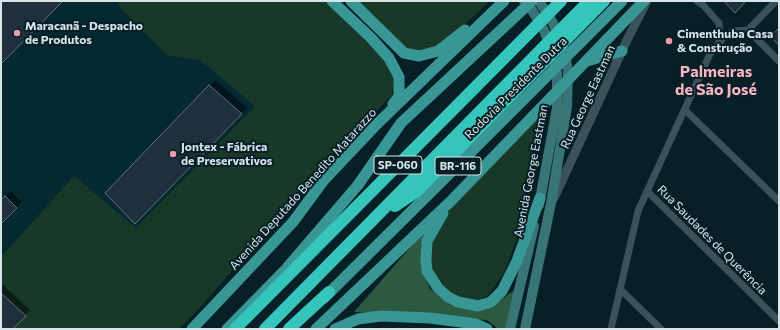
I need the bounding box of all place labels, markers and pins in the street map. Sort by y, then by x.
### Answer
place label: Maracanã - Despacho de Produtos [25,19,143,47]
place label: Cimenthuba Casa & Construção [677,27,773,55]
marker: Maracanã - Despacho de Produtos [12,28,22,38]
marker: Cimenthuba Casa & Construção [664,36,674,46]
place label: Jontex - Fábrica de Preservativos [181,140,272,168]
marker: Jontex - Fábrica de Preservativos [168,149,178,159]

